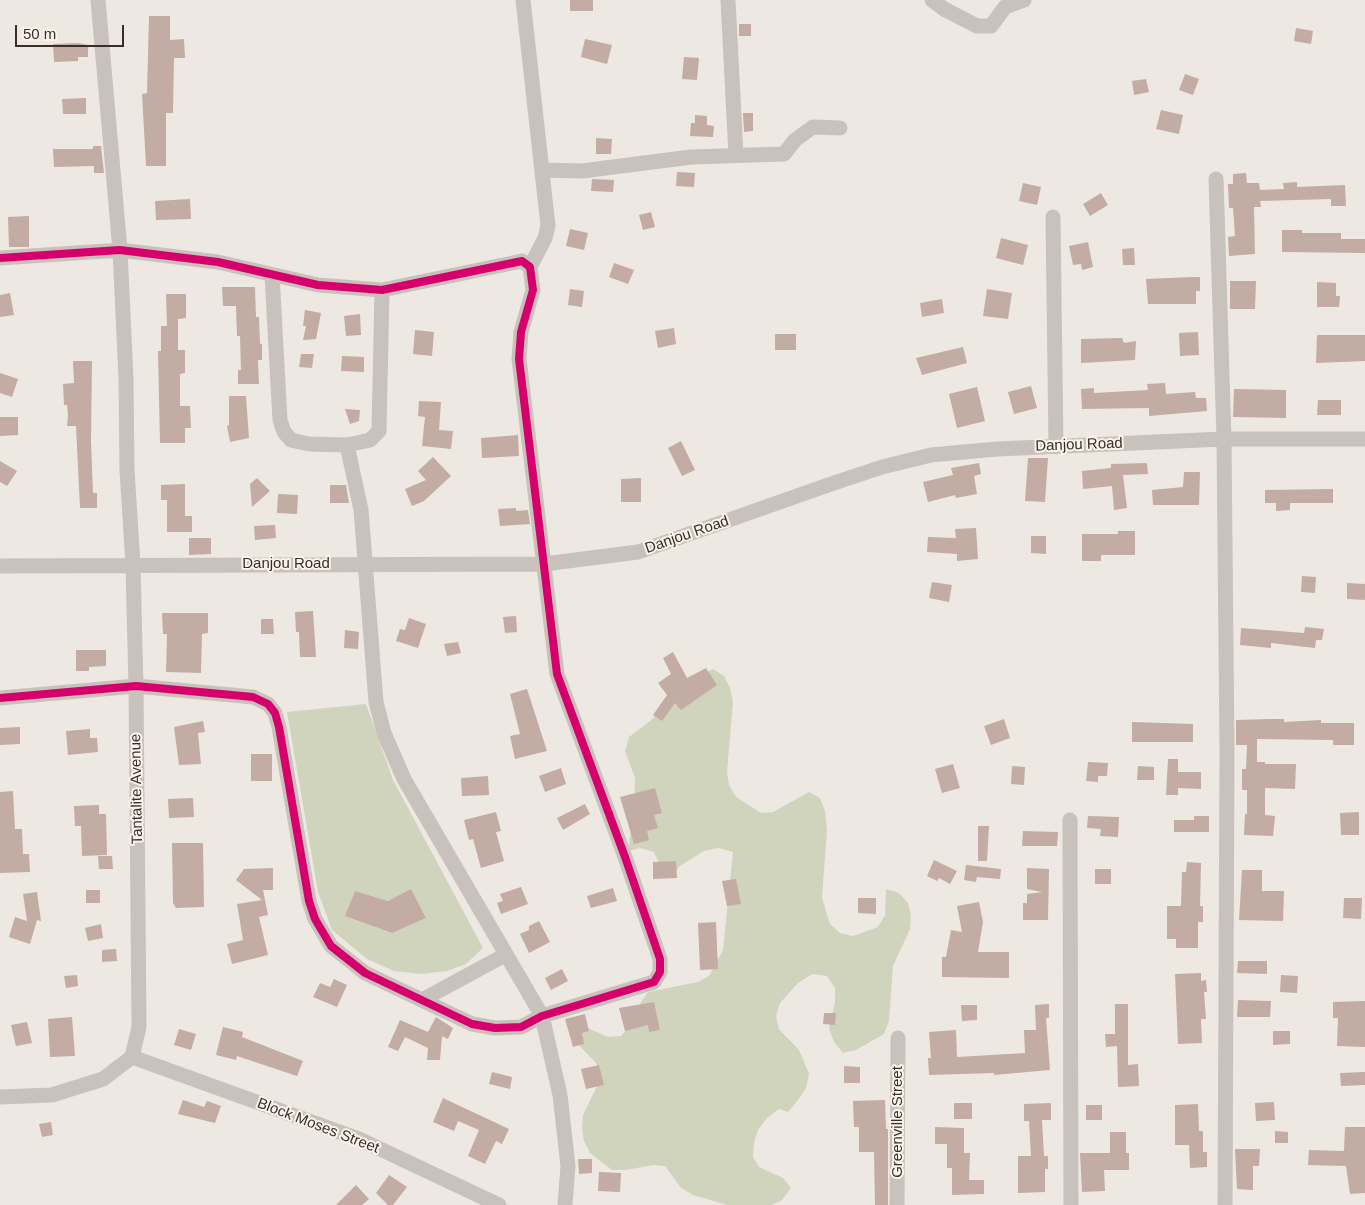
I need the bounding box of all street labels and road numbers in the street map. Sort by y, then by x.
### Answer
street label: Danjou Road [1035,434,1123,456]
street label: Danjou Road [643,512,731,558]
street label: Danjou Road [242,555,330,573]
street label: Tantalite Avenue [127,734,147,844]
street label: Greenville Street [889,1066,907,1178]
street label: Block Moses Street [254,1094,382,1158]

